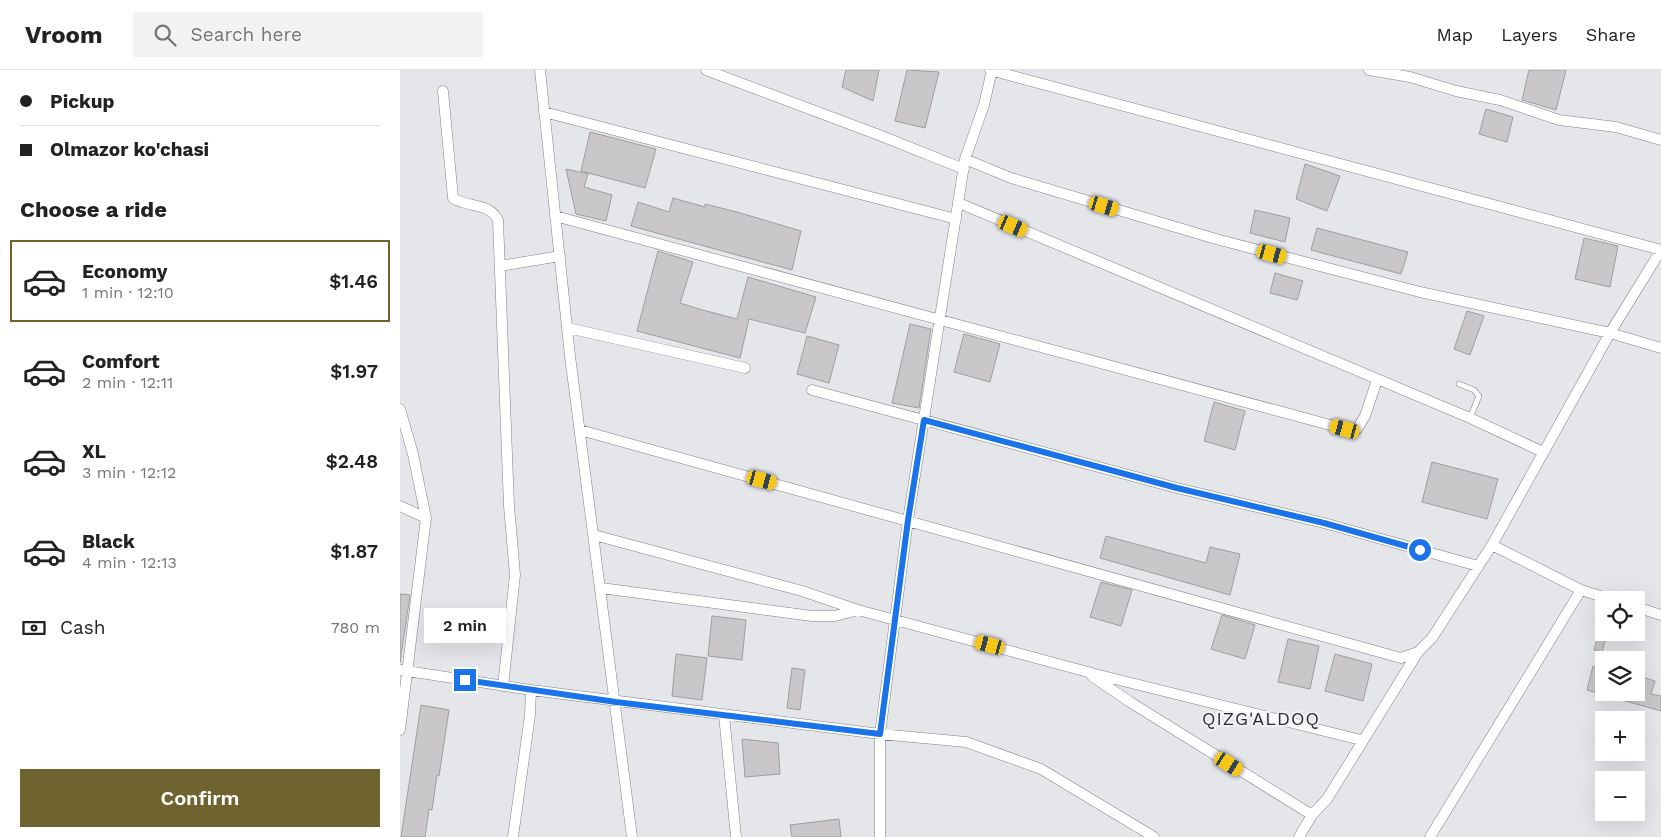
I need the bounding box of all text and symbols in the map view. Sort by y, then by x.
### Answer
search box [133,12,483,57]
text: Vroom [25,21,103,49]
icon: search [151,21,179,49]
text: Search here [191,23,302,46]
text: Map [1436,24,1473,45]
text: Layers [1501,24,1558,45]
text: Share [1586,24,1636,45]
text: Pickup [50,90,114,113]
text: Olmazor ko'chasi [50,138,209,161]
car [1087,194,1120,218]
text: Choose a ride [20,197,167,222]
car [996,213,1029,239]
car [1255,243,1288,265]
icon: car [22,259,67,304]
text: Economy [82,260,167,283]
text: $1.46 [329,270,378,293]
text: 1 min · 12:10 [82,283,174,302]
icon: car [22,349,67,394]
text: Comfort [82,350,160,373]
text: $1.97 [330,360,378,383]
text: 2 min · 12:11 [82,373,173,392]
car [1328,418,1361,440]
icon: car [22,439,67,484]
text: XL [82,440,106,463]
text: $2.48 [326,450,378,473]
text: 3 min · 12:12 [82,463,176,482]
car [745,469,778,491]
icon: car [22,529,67,574]
text: Black [82,530,135,553]
route start [1409,539,1431,561]
text: $1.87 [330,540,378,563]
text: 4 min · 12:13 [82,553,177,572]
map controls [1595,591,1645,821]
button: locate [1595,591,1645,641]
callout: 2 min [424,608,506,642]
icon: cash [20,614,48,642]
text: Cash [60,616,106,639]
text: 2 min [443,616,487,635]
text: 780 m [331,618,380,637]
car [973,634,1006,656]
button: layers [1595,651,1645,701]
route end [454,669,476,691]
district label: QIZG'ALDOQ [1202,708,1320,729]
button: + [1595,711,1645,761]
car [1212,750,1245,778]
button: Confirm [20,769,380,827]
button: − [1595,771,1645,821]

